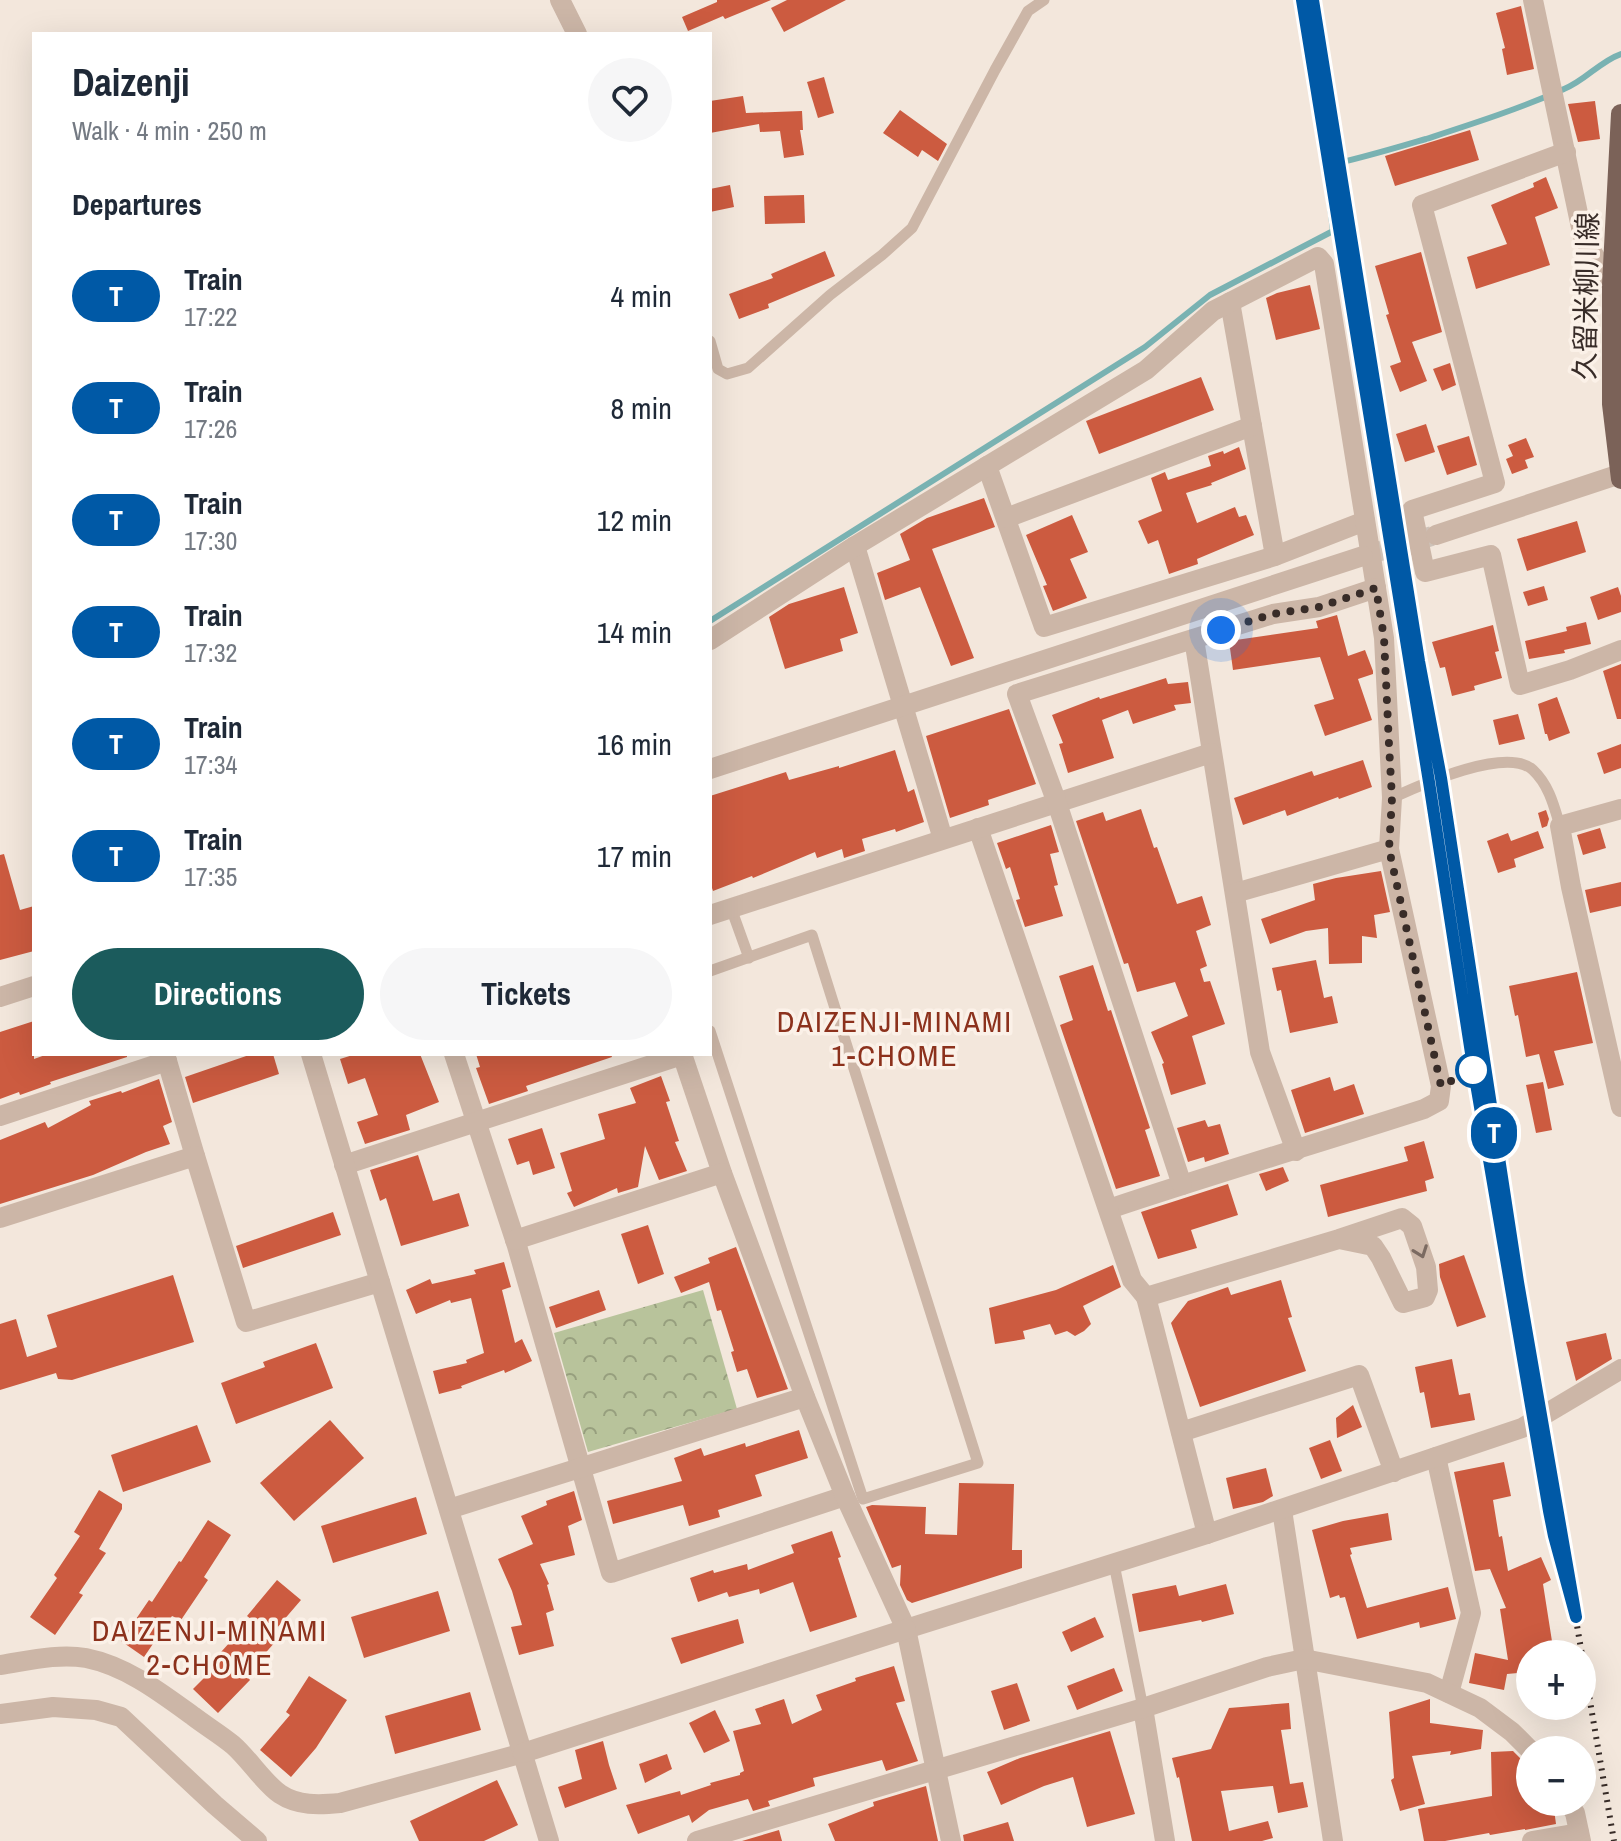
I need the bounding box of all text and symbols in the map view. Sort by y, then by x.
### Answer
text: Daizenji [72,57,190,108]
button: heart [588,58,672,142]
text: Walk · 4 min · 250 m [72,113,267,148]
text: Departures [72,184,202,224]
street label: 久留米柳川線 [1566,212,1606,380]
text: Train [184,259,243,299]
text: 4 min [610,276,672,316]
text: T [109,277,123,315]
text: 17:22 [184,299,237,334]
text: Train [184,371,243,411]
text: 8 min [610,388,672,428]
text: T [109,389,123,427]
text: 17:26 [184,411,237,446]
text: Train [184,483,243,523]
text: 12 min [597,500,672,540]
text: T [109,501,123,539]
text: 17:30 [184,523,237,558]
text: Train [184,595,243,635]
your location [1201,610,1241,650]
text: 14 min [597,612,672,652]
text: T [109,613,123,651]
text: 17:32 [184,635,237,670]
text: Train [184,707,243,747]
text: 16 min [597,724,672,764]
text: T [109,725,123,763]
text: 17:34 [184,747,237,782]
text: Train [184,819,243,859]
text: 17 min [597,836,672,876]
text: T [109,837,123,875]
text: 17:35 [184,859,237,894]
button: Directions [72,948,364,1040]
button: Tickets [380,948,672,1040]
district label: DAIZENJI-MINAMI 1-CHOME [777,1001,1013,1075]
unlabelled marker [1456,1053,1490,1087]
line badge: T [1468,1107,1520,1159]
text: T [1487,1114,1501,1152]
one-way arrow [1411,1244,1428,1258]
district label: DAIZENJI-MINAMI 2-CHOME [92,1610,328,1684]
map controls [1516,1640,1596,1816]
button: + [1516,1640,1596,1720]
button: − [1516,1736,1596,1816]

